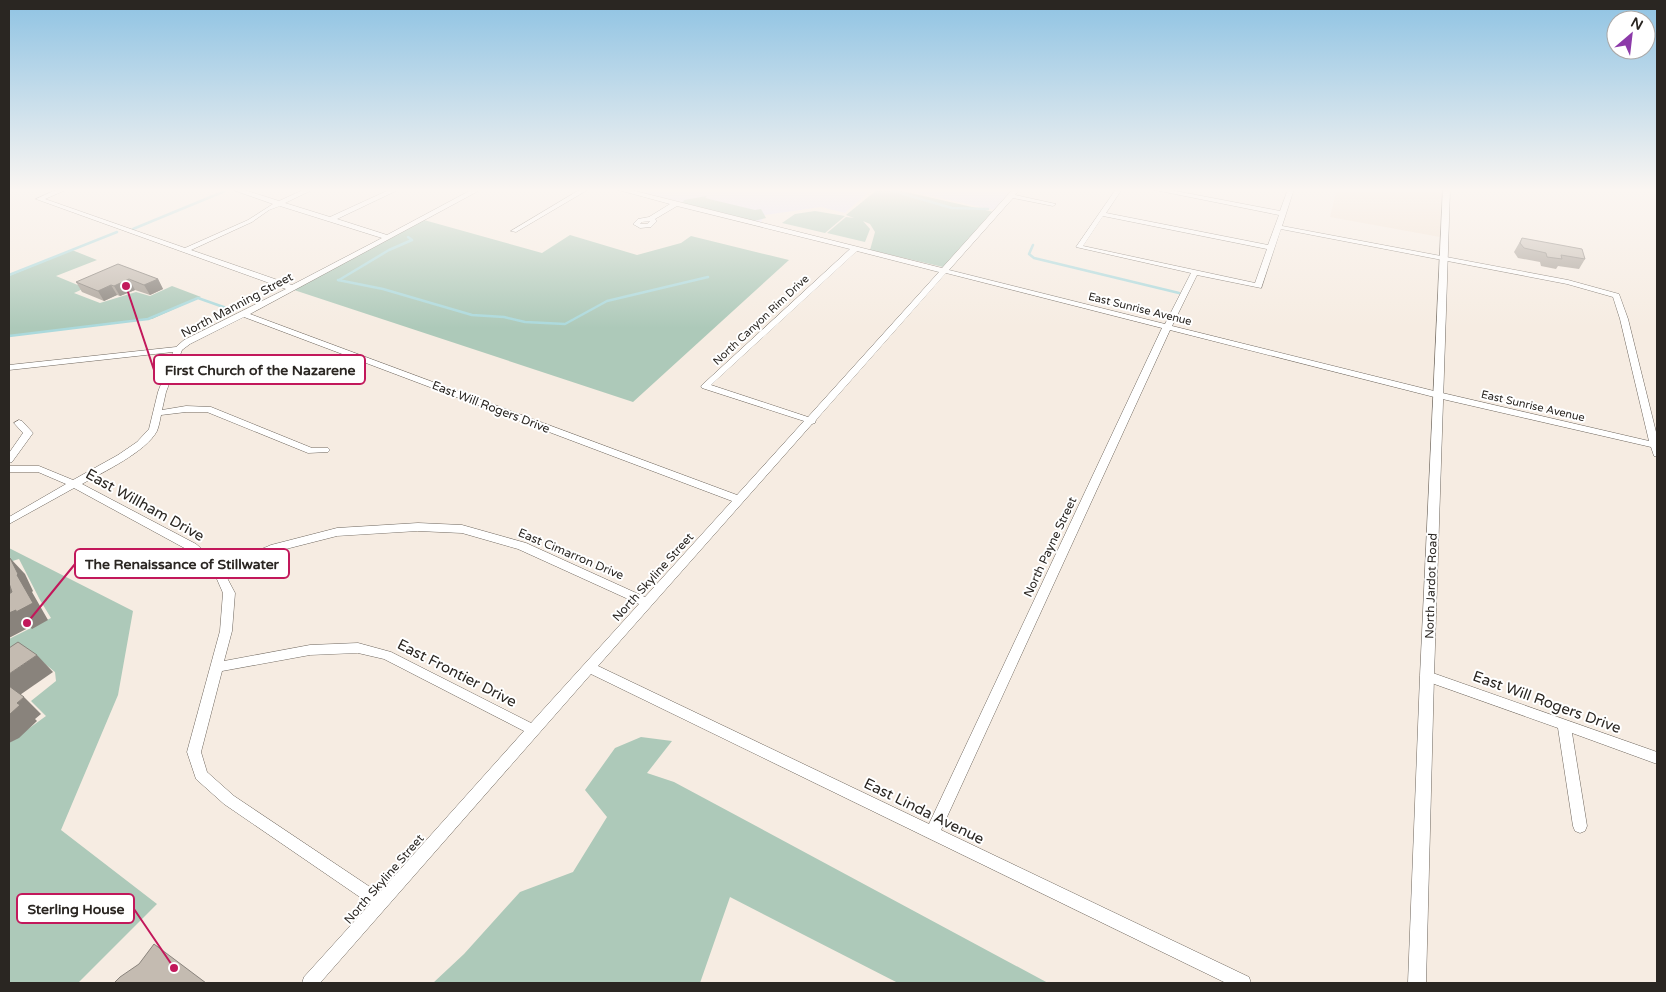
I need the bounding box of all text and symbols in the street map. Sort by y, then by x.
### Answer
north arrow [1606,10,1656,60]
text: N [1628,14,1646,34]
street label: North Manning Street [179,269,296,340]
street label: North Canyon Rim Drive [710,272,812,368]
street label: East Sunrise Avenue [1087,290,1193,328]
callout: First Church of the Nazarene [154,355,365,384]
text: First Church of the Nazarene [165,362,355,379]
street label: East Will Rogers Drive [430,378,552,436]
street label: East Sunrise Avenue [1480,388,1586,424]
street label: East Willham Drive [82,465,208,545]
street label: North Payne Street [1021,494,1079,599]
street label: East Cimarron Drive [516,525,626,583]
street label: North Skyline Street [610,530,697,624]
street label: North Jardot Road [1422,533,1440,639]
callout: The Renaissance of Stillwater [75,549,289,578]
text: The Renaissance of Stillwater [84,556,280,573]
street label: East Frontier Drive [394,635,520,711]
street label: East Will Rogers Drive [1470,667,1624,737]
street label: East Linda Avenue [861,774,987,848]
street label: North Skyline Street [341,831,427,927]
callout: Sterling House [17,894,134,923]
text: Sterling House [28,901,125,918]

